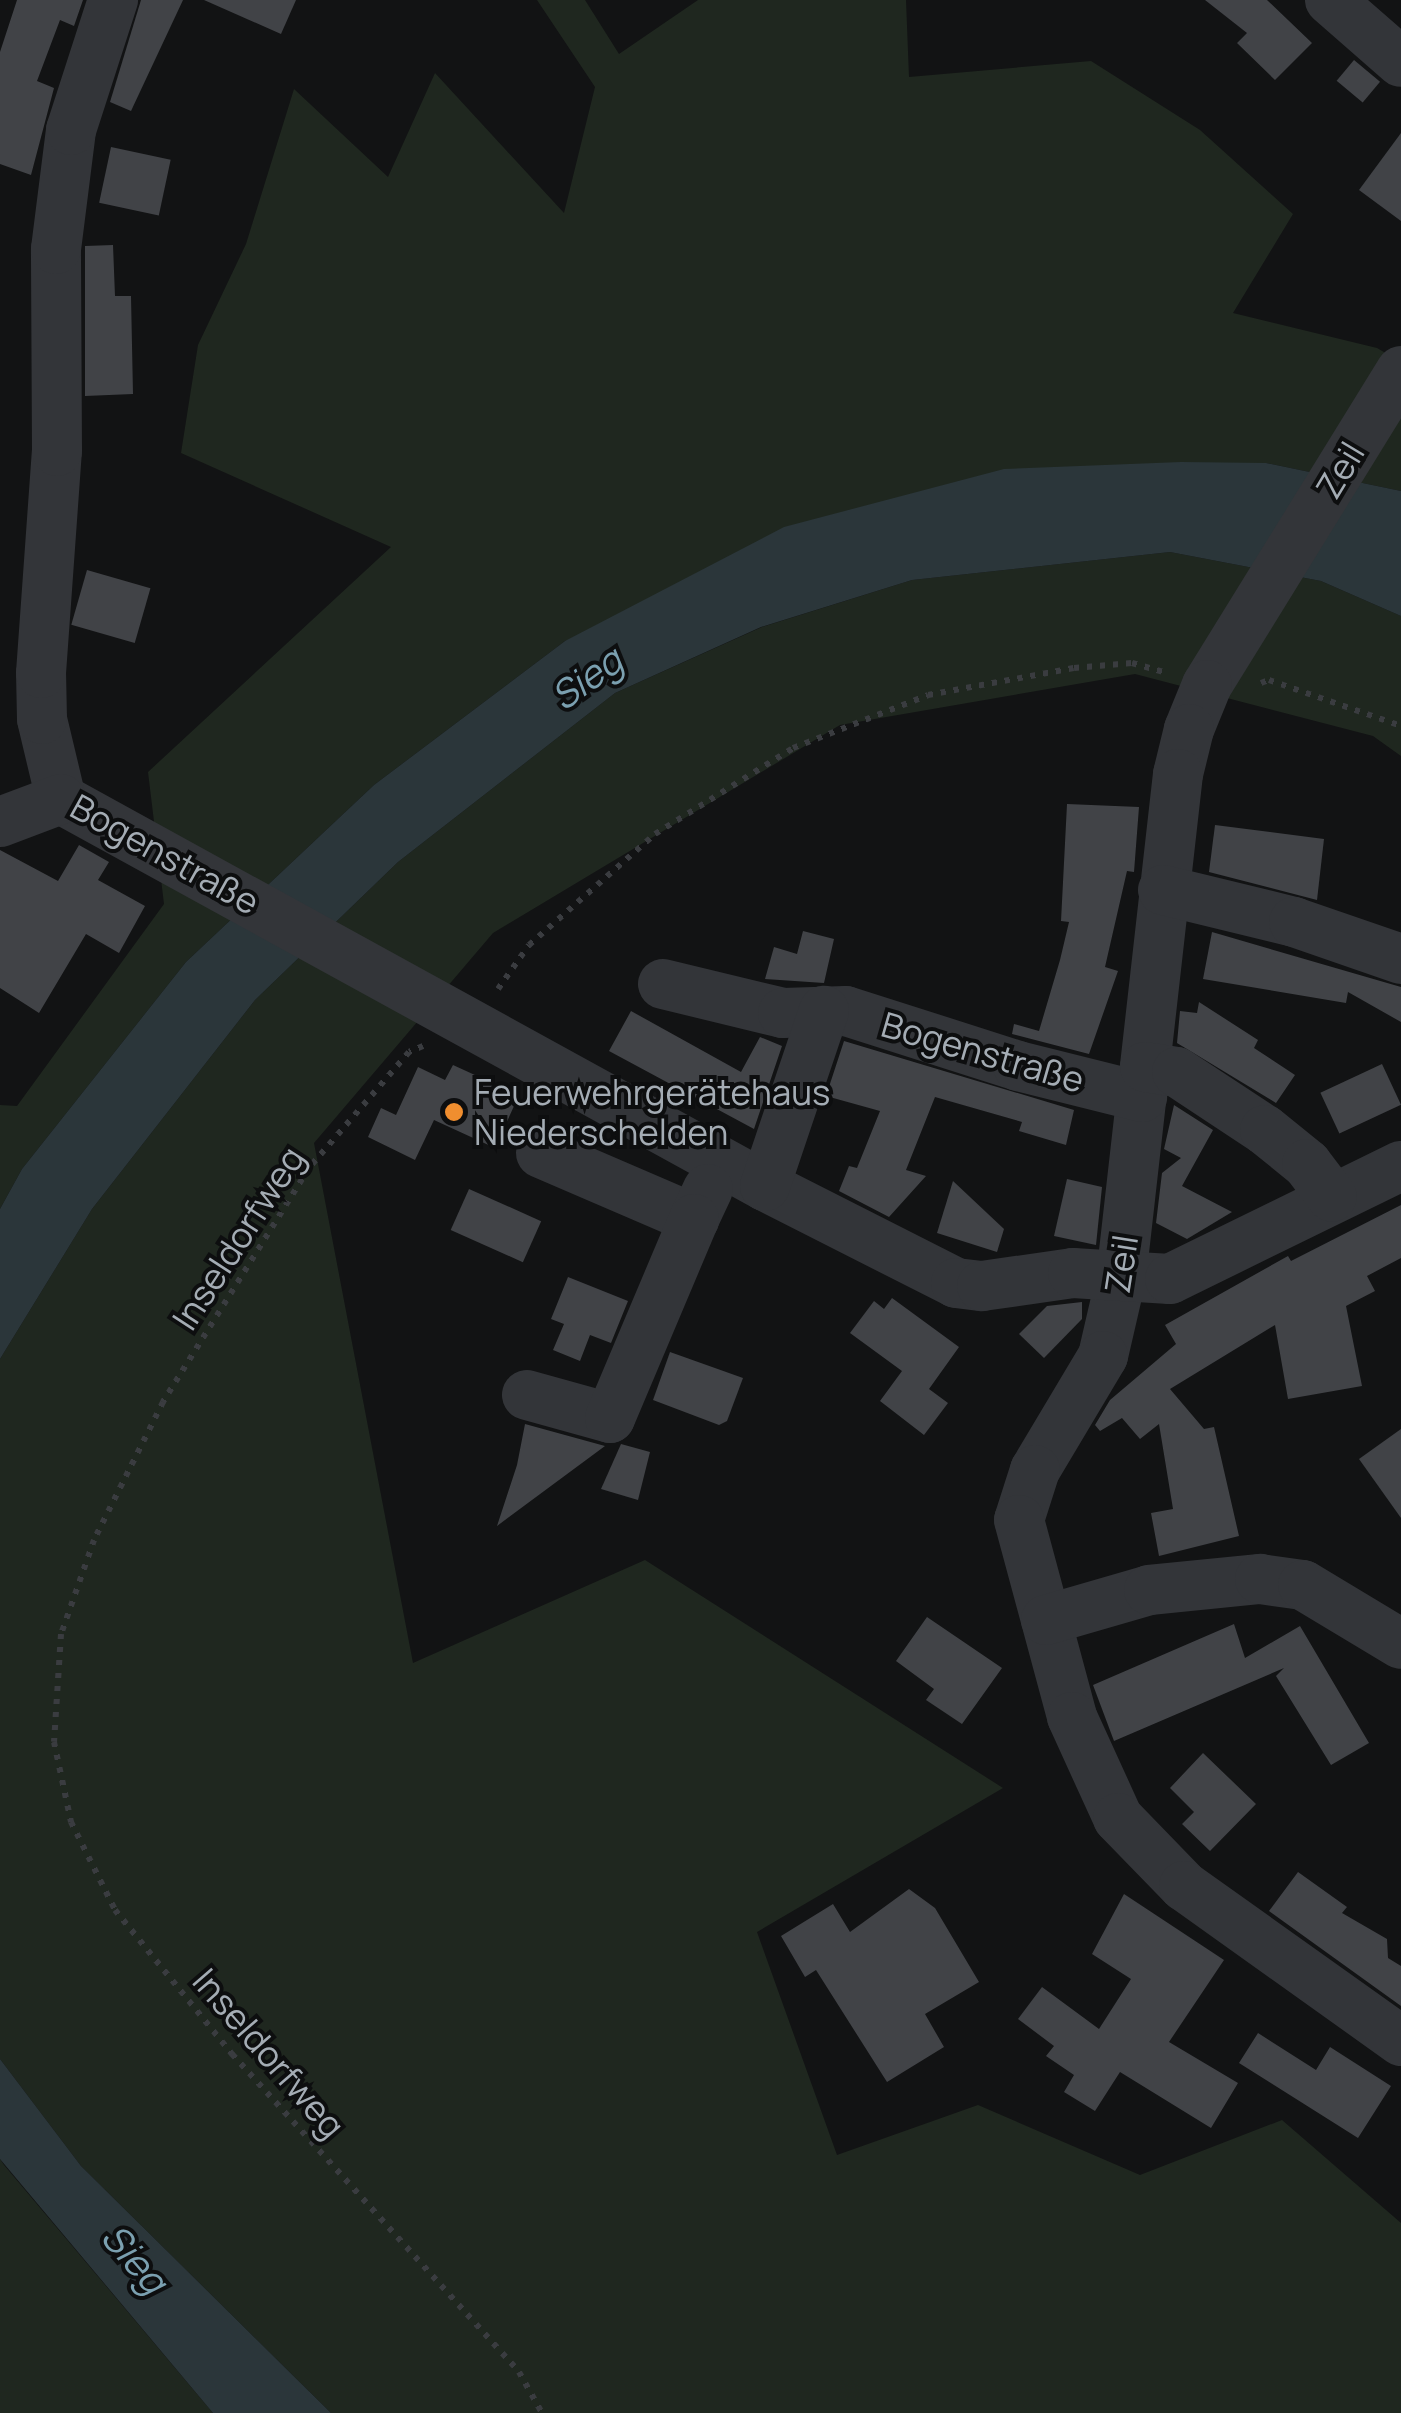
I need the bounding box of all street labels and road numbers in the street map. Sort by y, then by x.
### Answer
street label: Zeil [1307,434,1373,506]
street label: Bogenstraße [64,785,266,923]
street label: Bogenstraße [877,1003,1089,1101]
street label: Inseldorfweg [163,1139,313,1337]
street label: Zeil [1096,1232,1146,1296]
street label: Inseldorfweg [184,1960,354,2146]

